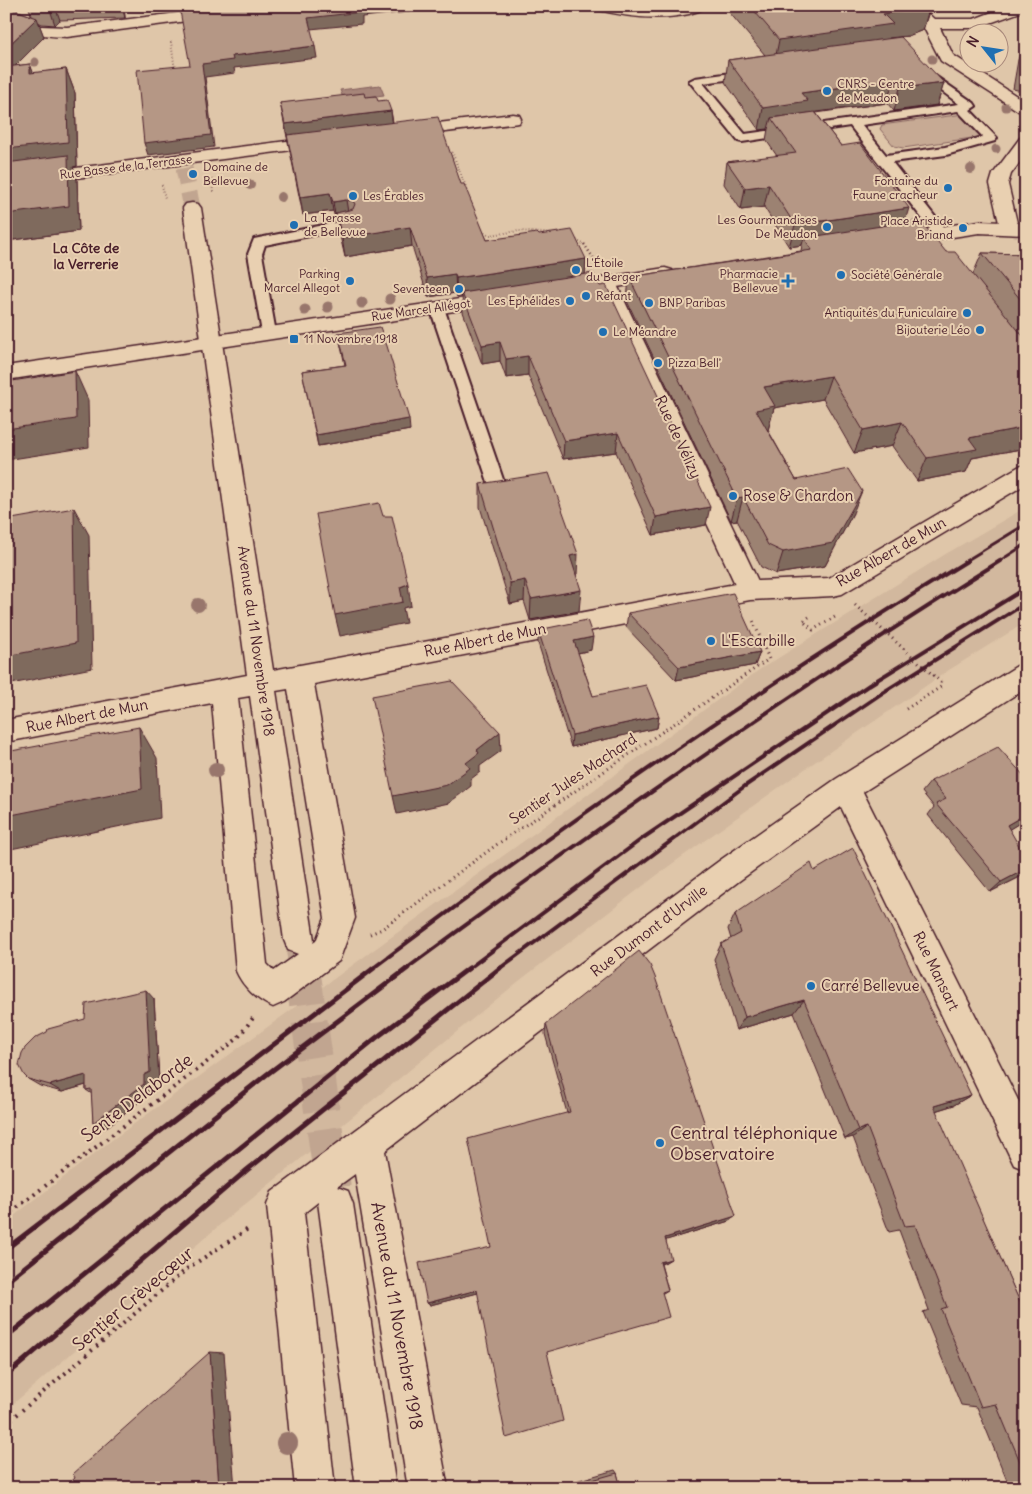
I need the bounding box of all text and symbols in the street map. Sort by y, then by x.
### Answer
north arrow [960,22,1010,72]
text: N [963,33,983,50]
place label: CNRS - Centre de Meudon [837,76,914,105]
marker: CNRS - Centre de Meudon [821,85,833,97]
street label: Rue Basse de la Terrasse [59,151,193,182]
place label: Domaine de Bellevue [203,159,268,188]
marker: Domaine de Bellevue [187,168,199,180]
place label: Fontaine du Faune cracheur [853,173,938,202]
marker: Fontaine du Faune cracheur [942,182,954,194]
place label: Les Érables [363,188,424,203]
marker: Les Érables [347,190,359,202]
place label: La Terasse de Bellevue [304,210,366,239]
place label: Les Gourmandises De Meudon [717,212,817,241]
place label: Place Aristide Briand [880,213,953,242]
marker: La Terasse de Bellevue [288,219,300,231]
marker: Les Gourmandises De Meudon [821,221,833,233]
marker: Place Aristide Briand [957,222,969,234]
district label: La Côte de la Verrerie [53,239,120,273]
place label: L'Étoile du Berger [586,255,640,284]
marker: L'Étoile du Berger [570,264,582,276]
place label: Parking Marcel Allegot [264,266,340,295]
place label: Pharmacie Bellevue [720,266,778,295]
place label: Société Générale [851,267,942,282]
marker: Société Générale [835,269,847,281]
marker: Parking Marcel Allegot [344,275,356,287]
marker: Pharmacie Bellevue [782,275,794,287]
place label: Seventeen [393,281,449,296]
marker: Seventeen [453,283,465,295]
place label: Refant [596,288,631,303]
marker: Refant [580,290,592,302]
place label: Les Ephélides [488,293,560,308]
street label: Rue Marcel Allégot [370,295,471,324]
marker: Les Ephélides [564,295,576,307]
place label: BNP Paribas [659,295,726,310]
marker: BNP Paribas [643,297,655,309]
place label: Antiquités du Funiculaire [824,305,957,320]
marker: Antiquités du Funiculaire [961,307,973,319]
place label: Bijouterie Léo [896,322,970,337]
place label: Le Méandre [613,324,676,339]
marker: Bijouterie Léo [974,324,986,336]
marker: Le Méandre [597,326,609,338]
place label: 11 Novembre 1918 [304,331,398,346]
marker: 11 Novembre 1918 [288,333,300,345]
place label: Pizza Bell' [668,355,721,370]
marker: Pizza Bell' [652,357,664,369]
street label: Rue de Vélizy [651,392,706,481]
place label: Rose & Chardon [743,486,854,505]
marker: Rose & Chardon [727,490,739,502]
street label: Rue Albert de Mun [832,512,949,591]
street label: Avenue du 11 Novembre 1918 [234,544,279,738]
street label: Rue Albert de Mun [422,618,548,661]
place label: L'Escarbille [721,631,795,650]
marker: L'Escarbille [705,635,717,647]
street label: Rue Albert de Mun [24,694,150,737]
street label: Sentier Jules Machard [505,729,640,828]
street label: Rue Dumont d'Urville [587,880,711,981]
street label: Rue Mansart [909,928,964,1013]
place label: Carré Bellevue [821,976,920,995]
marker: Carré Bellevue [805,980,817,992]
street label: Sente Delaborde [76,1048,197,1147]
place label: Central téléphonique Observatoire [670,1121,838,1165]
marker: Central téléphonique Observatoire [654,1137,666,1149]
street label: Avenue du 11 Novembre 1918 [366,1200,429,1432]
street label: Sentier Crèvecœur [67,1241,199,1356]

